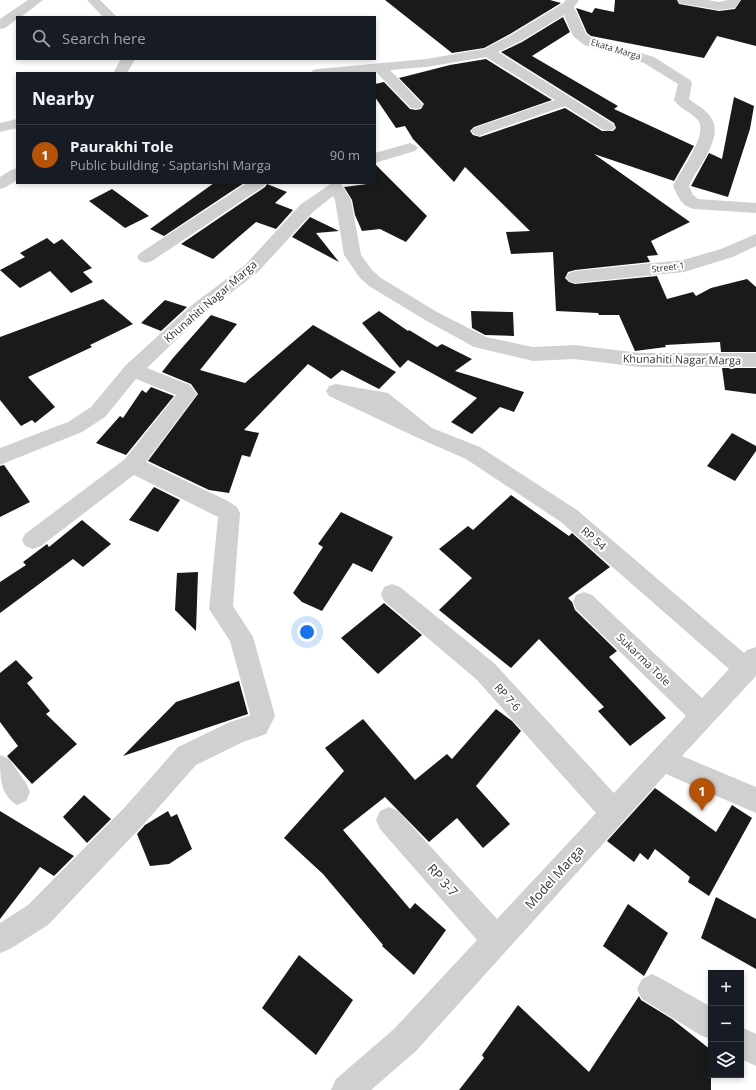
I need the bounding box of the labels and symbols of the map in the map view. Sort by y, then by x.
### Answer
street label: Ekata Marga [589,35,643,63]
street label: Khunahiti Nagar Marga [160,256,260,346]
street label: Street-1 [651,259,685,275]
street label: Khunahiti Nagar Marga [623,350,741,368]
street label: RP 54 [578,523,610,554]
your location [297,622,317,642]
street label: Sukarma Tole [614,629,674,689]
street label: RP 7-6 [492,680,524,714]
pin: 1 [689,778,715,811]
street label: Model Marga [521,841,587,913]
street label: RP 3-7 [424,860,462,900]

